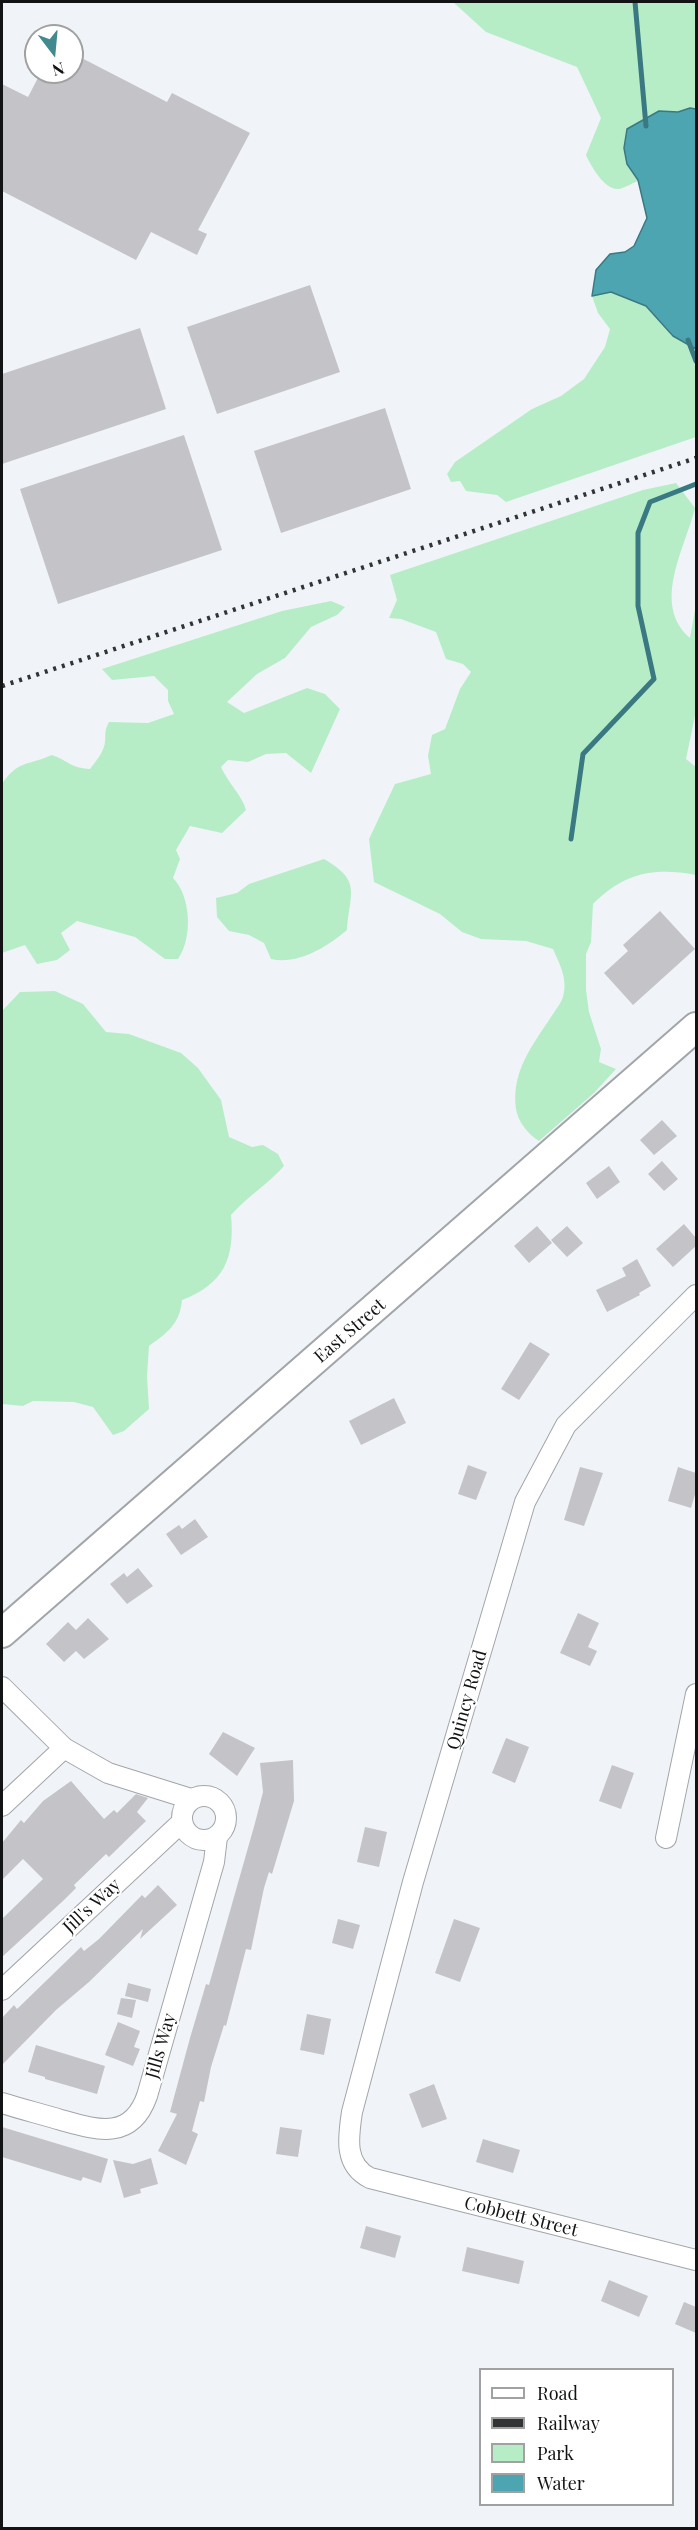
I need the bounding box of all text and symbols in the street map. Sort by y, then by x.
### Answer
north arrow [24,24,84,84]
text: N [50,58,67,82]
street label: East Street [310,1294,390,1368]
street label: Quincy Road [442,1647,492,1753]
street label: Jill's Way [59,1874,125,1938]
street label: Jills Way [141,2011,181,2081]
street label: Cobbett Street [462,2192,580,2242]
legend [479,2368,674,2506]
text: Road [537,2381,578,2405]
text: Railway [537,2411,600,2435]
text: Park [537,2441,574,2465]
text: Water [537,2471,585,2495]

